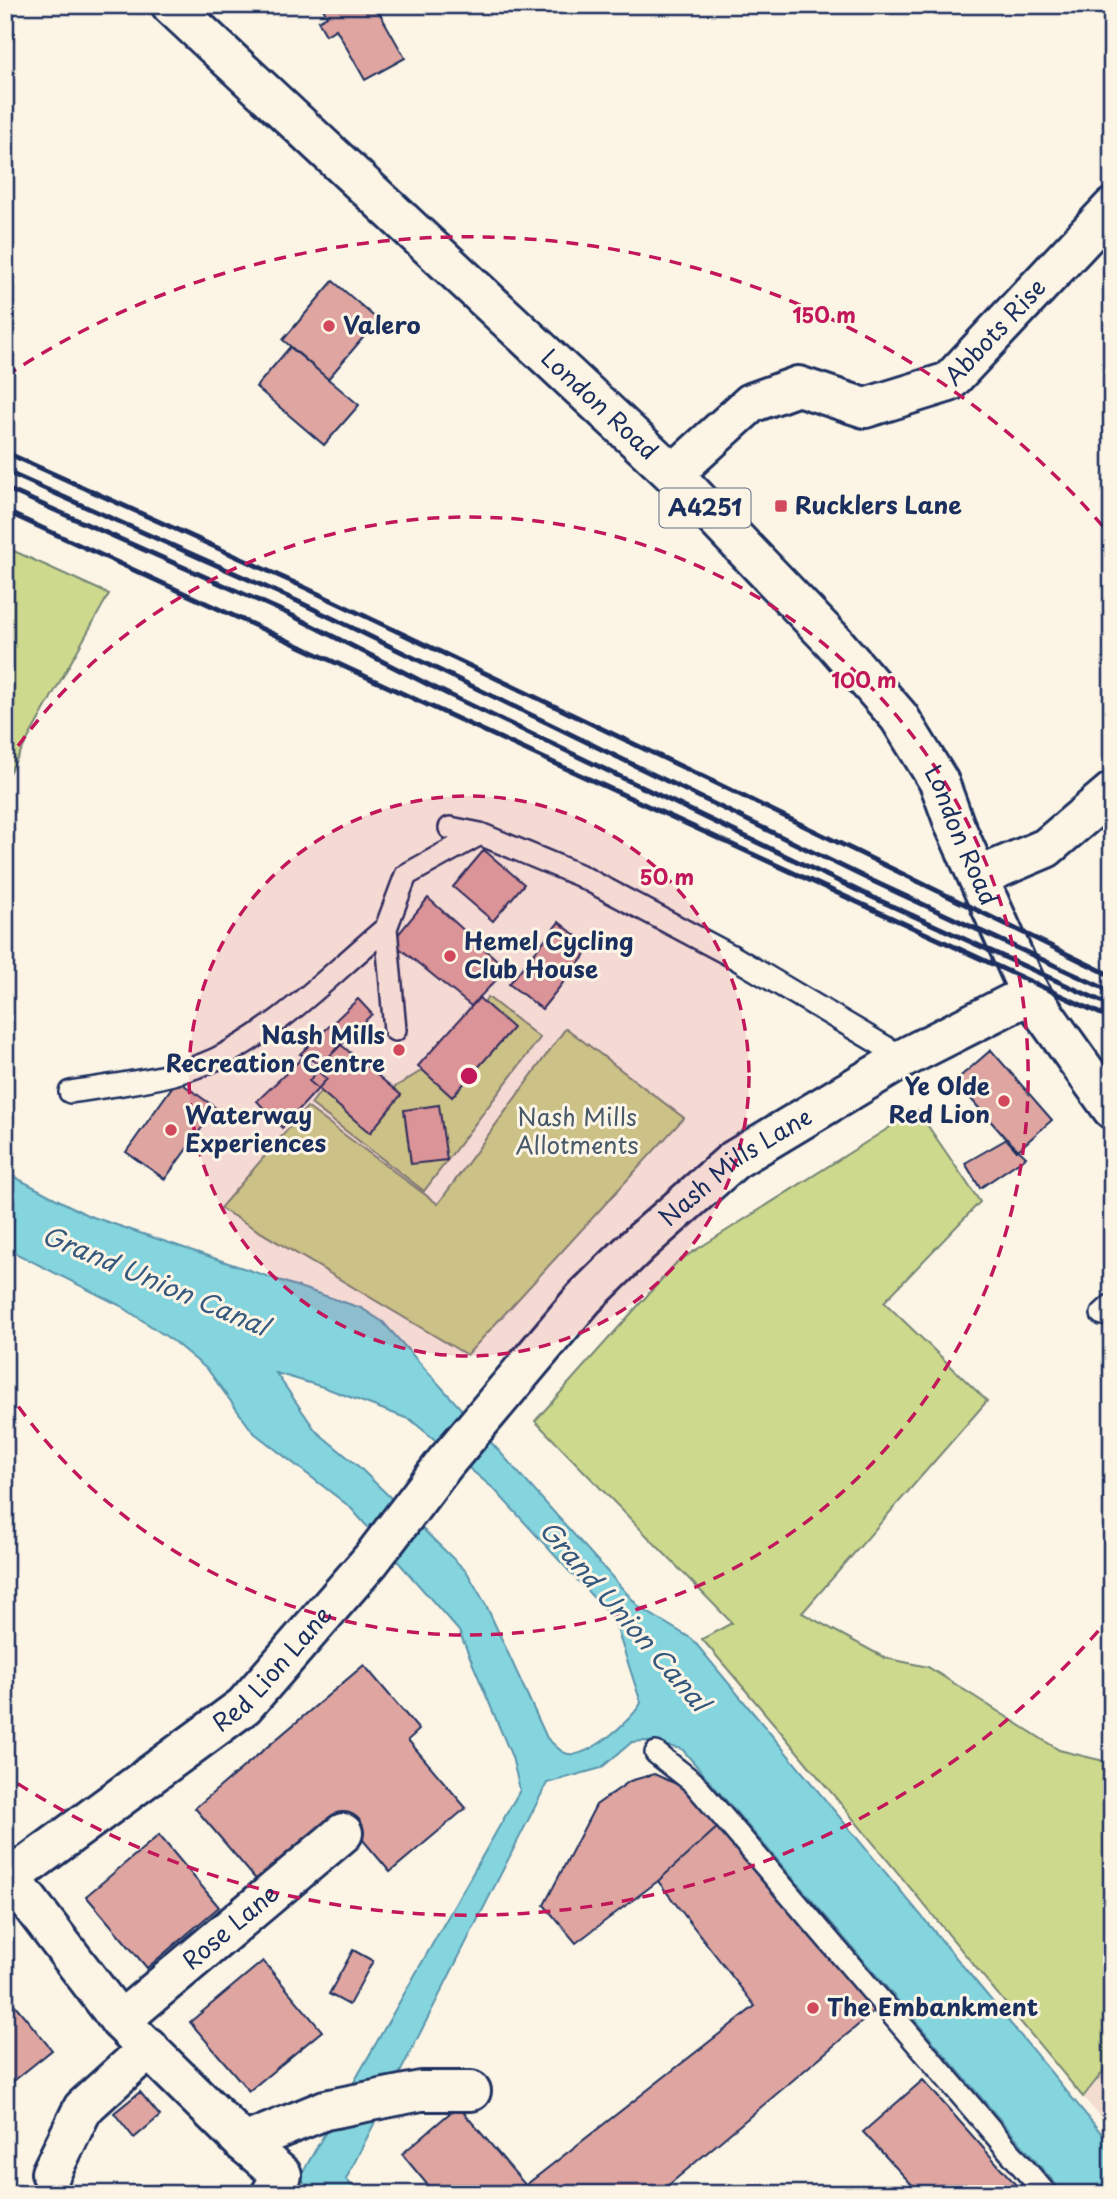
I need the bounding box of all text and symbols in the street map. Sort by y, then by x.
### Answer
street label: Abbots Rise [935,269,1053,393]
text: 150 m [792,298,856,330]
place label: Valero [343,306,421,342]
marker: Valero [321,318,337,334]
street label: London Road [534,340,667,468]
place label: Rucklers Lane [795,486,962,522]
road number: A4251 [660,488,750,528]
marker: Rucklers Lane [773,498,789,514]
text: 100 m [831,663,897,695]
street label: London Road [917,757,1008,910]
text: 50 m [640,860,694,892]
place label: Hemel Cycling Club House [464,922,634,986]
marker: Hemel Cycling Club House [442,948,458,964]
place label: Nash Mills Recreation Centre [166,1016,385,1080]
marker: Nash Mills Recreation Centre [391,1042,407,1058]
centre of rings [457,1064,481,1088]
place label: Ye Olde Red Lion [889,1067,990,1131]
marker: Ye Olde Red Lion [996,1093,1012,1109]
place label: Waterway Experiences [185,1096,327,1160]
park label: Nash Mills Allotments [515,1098,639,1162]
street label: Nash Mills Lane [650,1098,818,1234]
marker: Waterway Experiences [163,1122,179,1138]
water label: Grand Union Canal [36,1214,278,1346]
water label: Grand Union Canal [531,1511,722,1722]
street label: Red Lion Lane [204,1597,340,1739]
street label: Rose Lane [173,1875,286,1977]
place label: The Embankment [827,1988,1038,2024]
marker: The Embankment [805,2000,821,2016]

